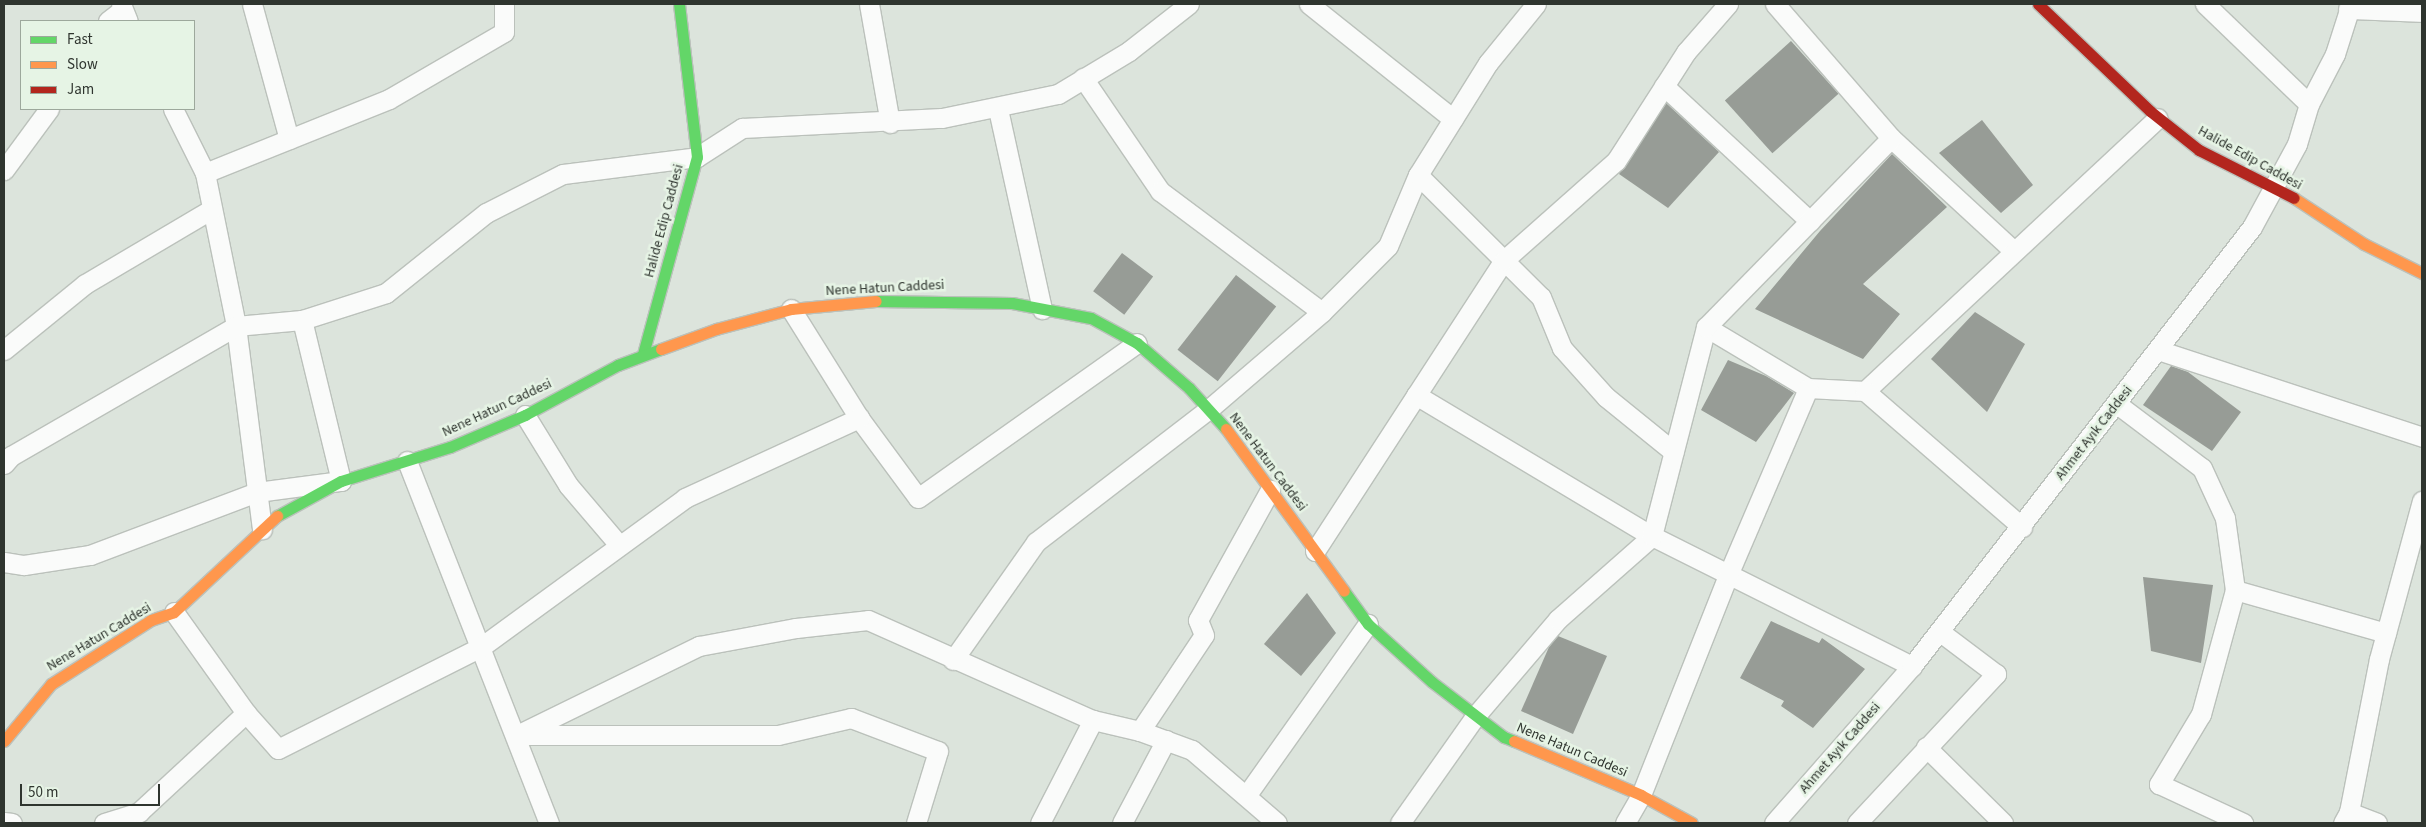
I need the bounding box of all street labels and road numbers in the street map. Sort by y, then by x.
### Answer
street label: Halide Edip Caddesi [2195,122,2305,194]
street label: Halide Edip Caddesi [641,163,687,279]
street label: Nene Hatun Caddesi [825,276,945,300]
street label: Nene Hatun Caddesi [440,375,554,441]
street label: Ahmet Ayık Caddesi [2052,382,2136,484]
street label: Nene Hatun Caddesi [1225,409,1311,515]
street label: Nene Hatun Caddesi [44,599,154,675]
street label: Ahmet Ayık Caddesi [1796,699,1884,797]
street label: Nene Hatun Caddesi [1514,719,1630,781]

